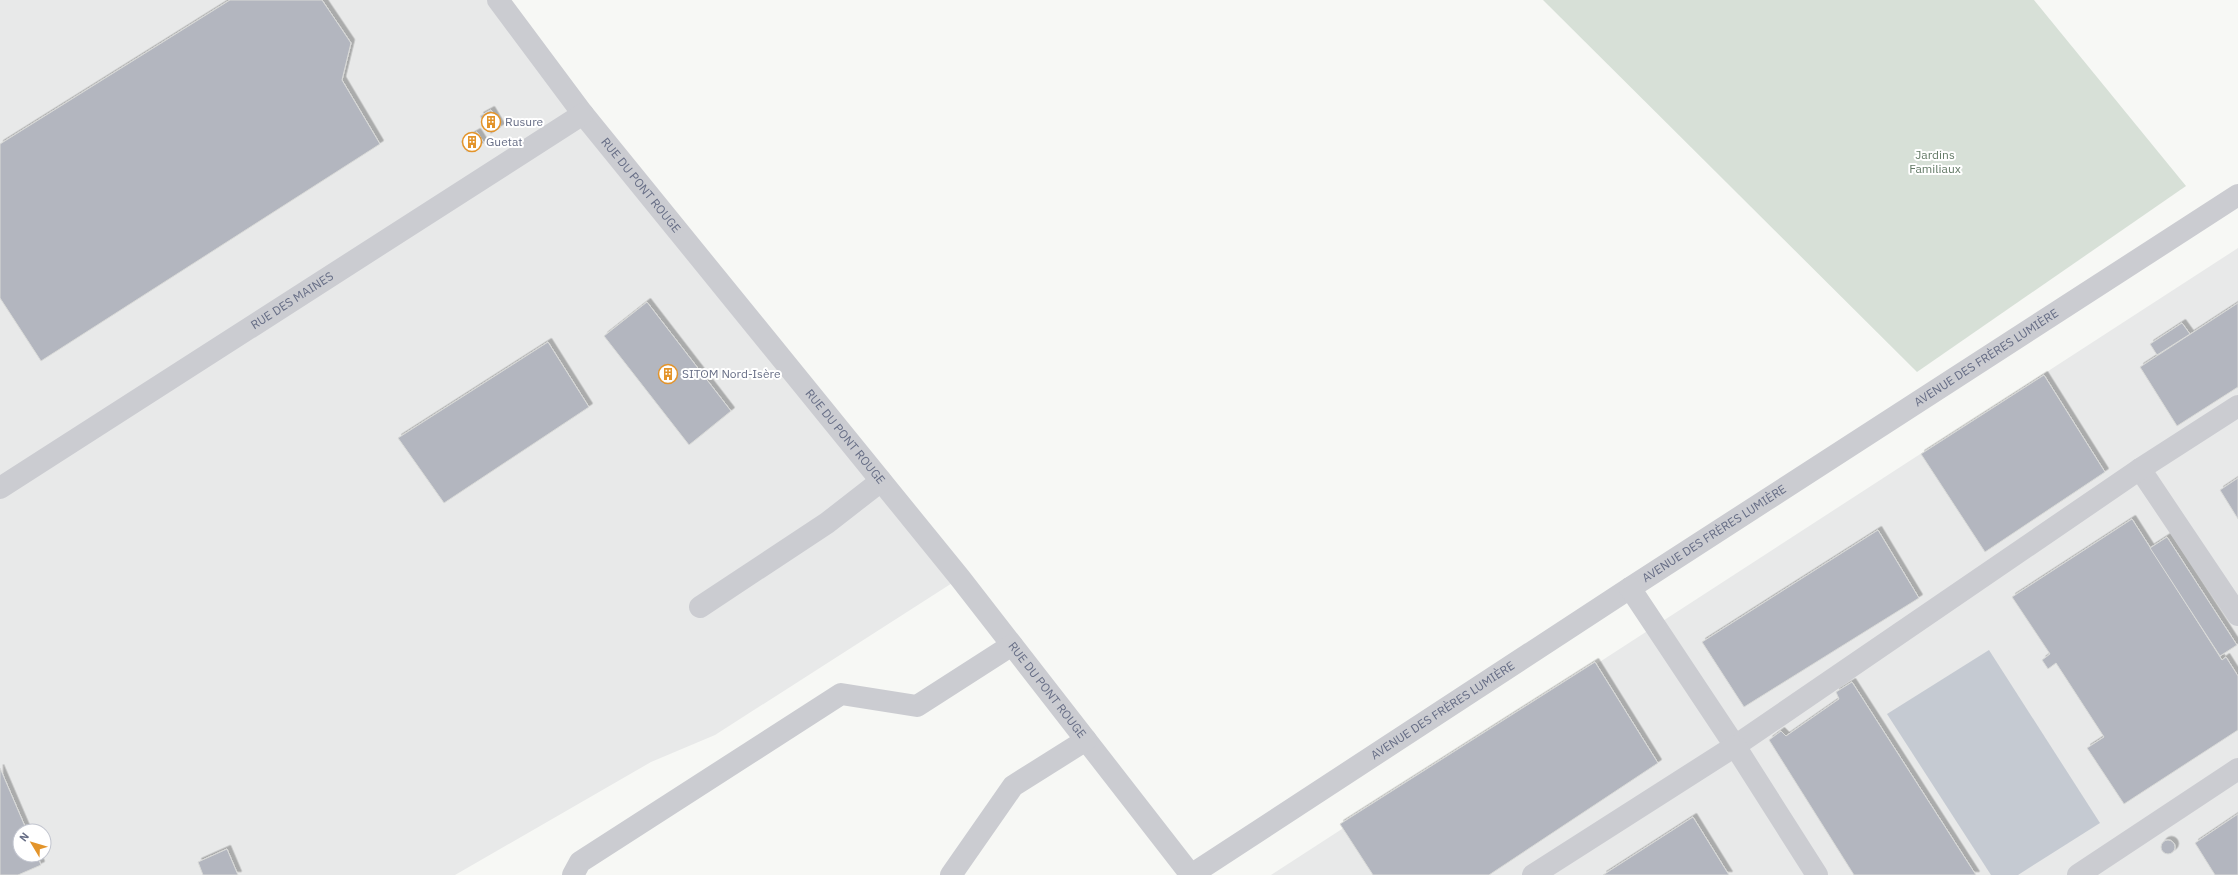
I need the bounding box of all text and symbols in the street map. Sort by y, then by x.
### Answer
building icon: Rusure [480,111,502,133]
place label: Rusure [505,114,544,129]
building icon: Guetat [461,131,483,153]
place label: Guetat [486,134,523,149]
street label: RUE DU PONT ROUGE [598,134,684,235]
park label: Jardins Familiaux [1909,147,1961,176]
street label: RUE DES MAINES [248,268,336,332]
street label: AVENUE DES FRÈRES LUMIÈRE [1911,305,2061,409]
building icon: SITOM Nord-Isère [657,363,679,385]
place label: SITOM Nord-Isère [682,366,781,381]
street label: RUE DU PONT ROUGE [803,386,889,487]
street label: AVENUE DES FRÈRES LUMIÈRE [1639,481,1789,585]
street label: RUE DU PONT ROUGE [1005,639,1090,741]
street label: AVENUE DES FRÈRES LUMIÈRE [1368,658,1517,763]
north arrow [12,823,52,863]
text: N [16,829,32,844]

